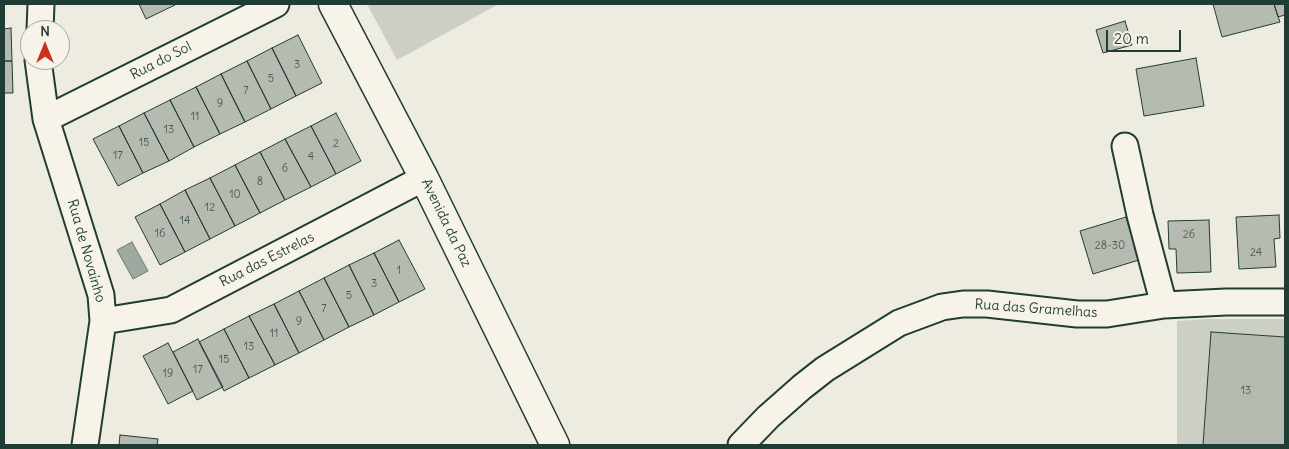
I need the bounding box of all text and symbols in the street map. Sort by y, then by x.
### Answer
north arrow [20,20,70,70]
scale bar [1109,20,1184,52]
text: N [40,22,50,40]
text: 20 m [1114,29,1149,48]
street label: Rua do Sol [128,38,194,84]
house number: 3 [294,58,300,72]
house number: 5 [268,72,274,86]
house number: 7 [243,84,249,98]
house number: 9 [217,97,223,111]
house number: 11 [191,110,199,124]
house number: 13 [164,123,174,137]
house number: 15 [139,136,149,150]
house number: 2 [333,137,339,151]
house number: 17 [113,149,123,163]
house number: 4 [308,150,314,164]
house number: 6 [282,162,288,176]
house number: 8 [257,175,263,189]
street label: Avenida da Paz [417,176,475,270]
house number: 10 [229,188,241,202]
street label: Rua de Novaínho [63,197,109,305]
house number: 12 [205,201,215,215]
house number: 14 [180,214,190,228]
house number: 16 [155,227,165,241]
house number: 26 [1183,228,1195,242]
street label: Rua das Estrelas [217,229,317,291]
house number: 28-30 [1095,239,1125,253]
house number: 24 [1250,246,1262,260]
house number: 1 [397,264,401,278]
house number: 3 [371,277,377,291]
house number: 5 [346,289,352,303]
street label: Rua das Gramelhas [974,296,1098,322]
house number: 7 [321,302,327,316]
house number: 9 [296,315,302,329]
house number: 11 [270,327,278,341]
house number: 13 [244,340,254,354]
house number: 15 [219,353,229,367]
house number: 17 [193,363,203,377]
house number: 19 [163,367,173,381]
house number: 13 [1241,384,1251,398]

